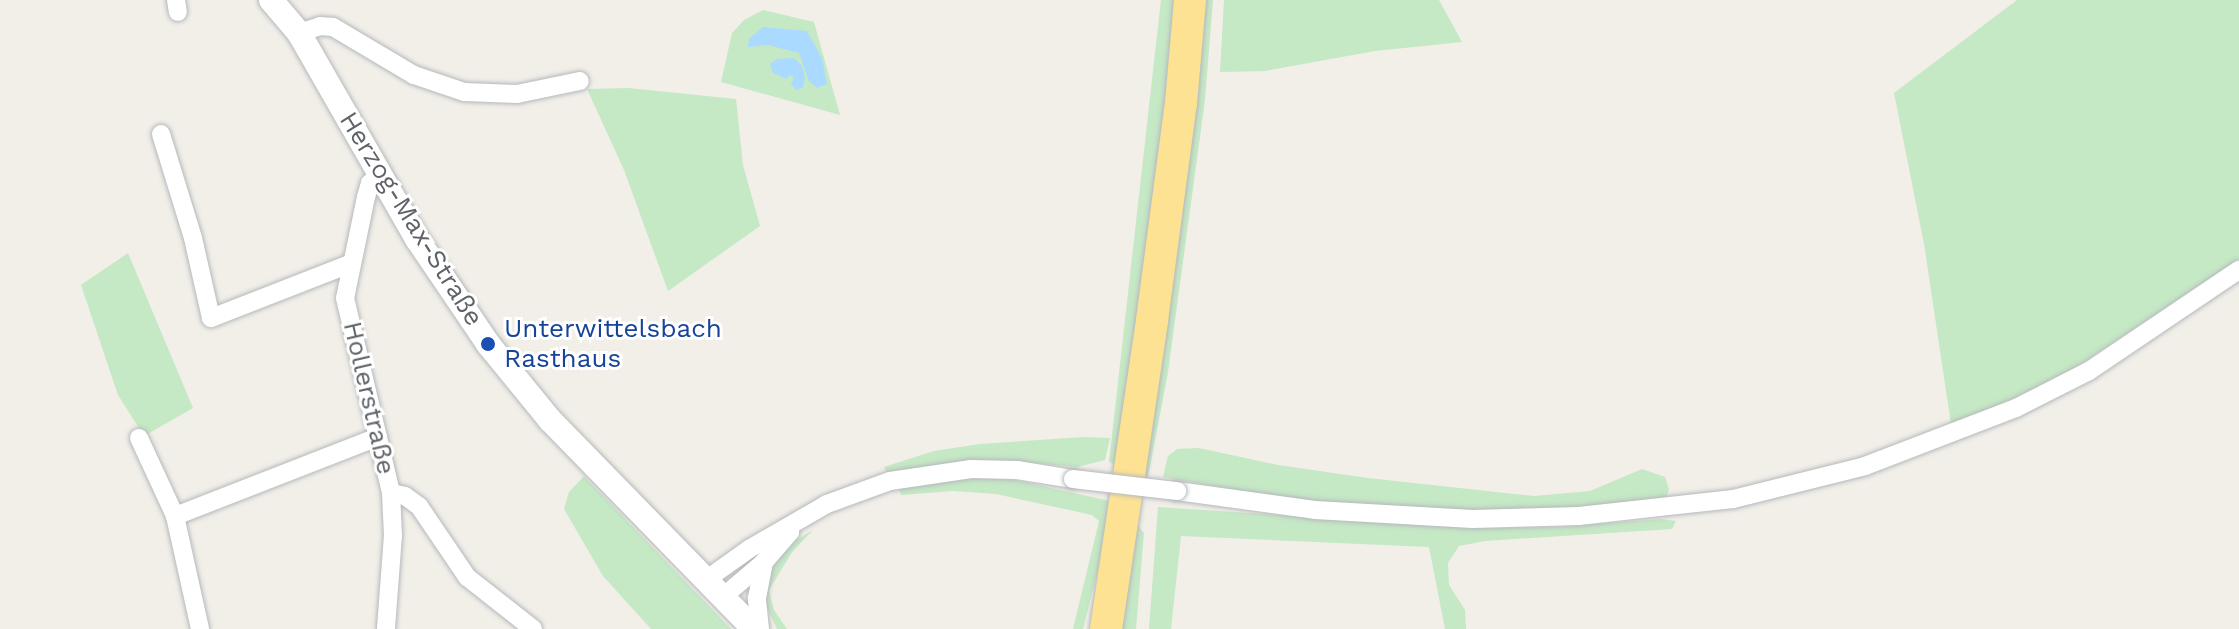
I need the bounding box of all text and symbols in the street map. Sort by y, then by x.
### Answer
street label: Herzog-Max-Straße [332,106,490,332]
place label: Unterwittelsbach Rasthaus [504,313,722,374]
street label: Hollerstraße [336,318,402,478]
marker: Unterwittelsbach Rasthaus [479,335,497,353]

